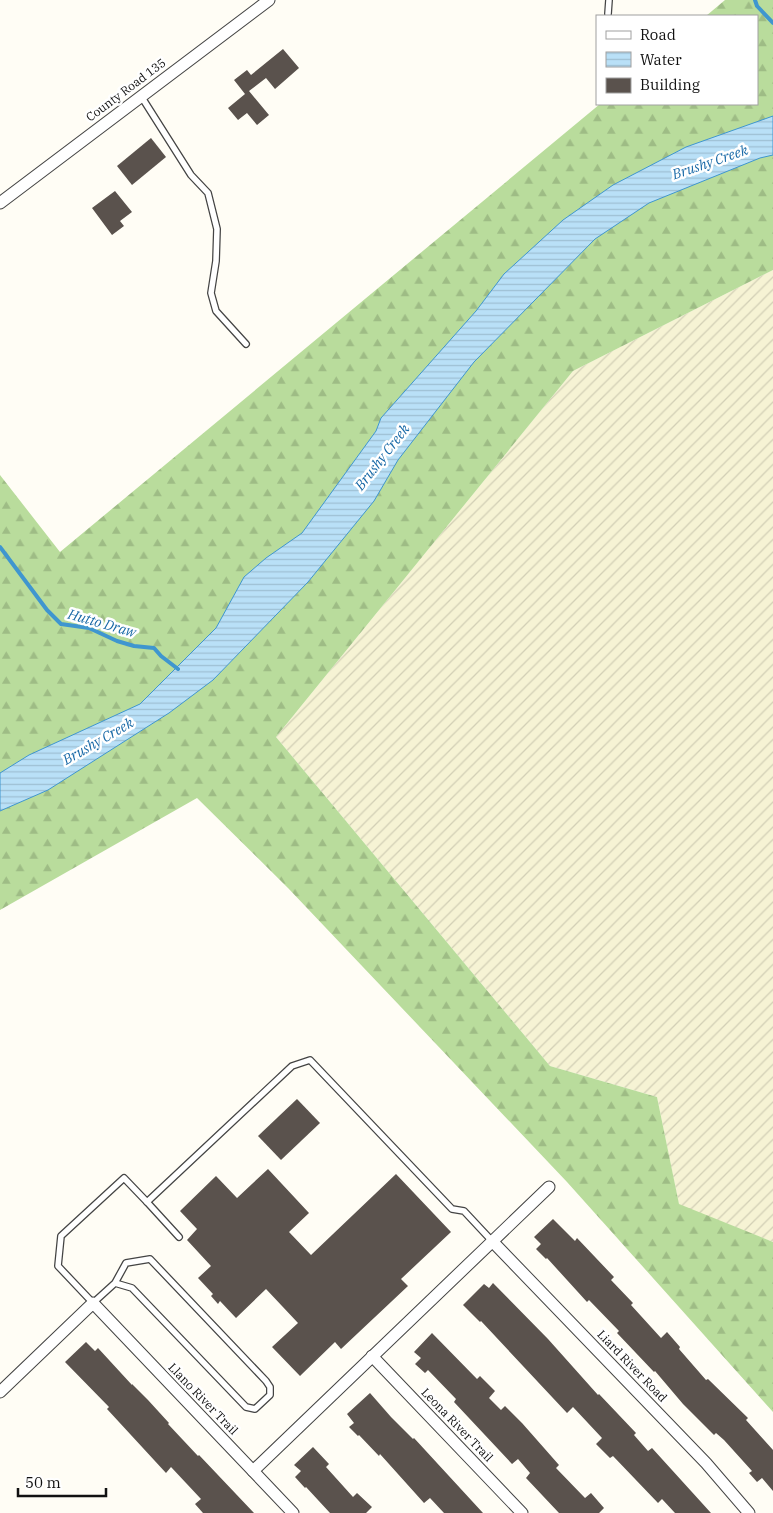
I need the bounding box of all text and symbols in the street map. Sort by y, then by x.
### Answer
legend [596,15,758,105]
text: Road [640,25,676,44]
text: Water [640,50,682,69]
street label: County Road 135 [83,55,169,124]
text: Building [640,75,700,94]
water label: Brushy Creek [669,140,751,184]
water label: Brushy Creek [350,420,414,494]
water label: Hutto Draw [65,604,139,642]
water label: Brushy Creek [58,713,137,769]
street label: Liard River Road [594,1327,670,1405]
street label: Llano River Trail [165,1360,242,1438]
street label: Leona River Trail [418,1385,497,1465]
scale bar [18,1466,105,1498]
text: 50 m [25,1473,61,1492]

